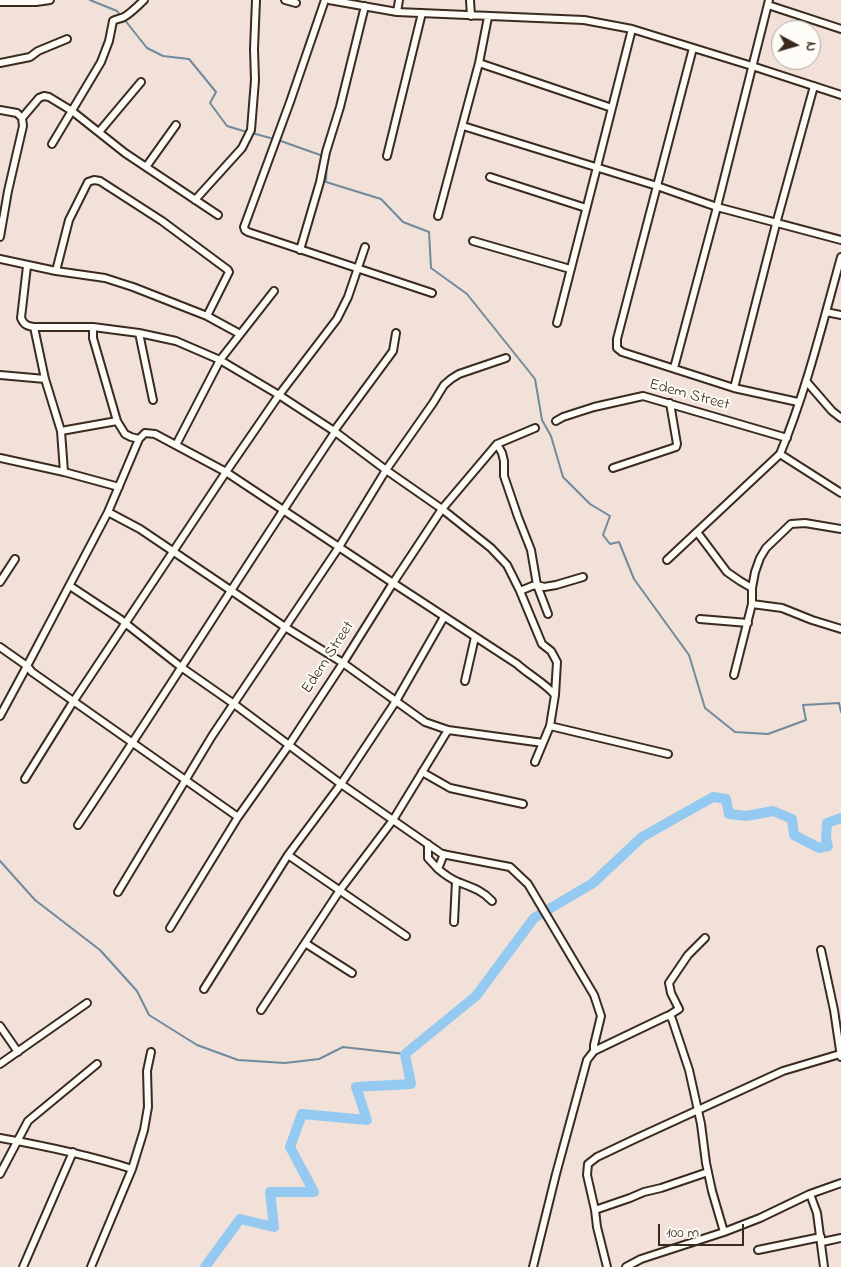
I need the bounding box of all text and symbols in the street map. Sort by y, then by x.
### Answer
north arrow [771,20,821,70]
text: N [799,41,821,52]
street label: Edem Street [647,376,731,416]
street label: Edem Street [298,618,360,698]
scale bar [661,1214,747,1246]
text: 100 m [666,1222,699,1244]

